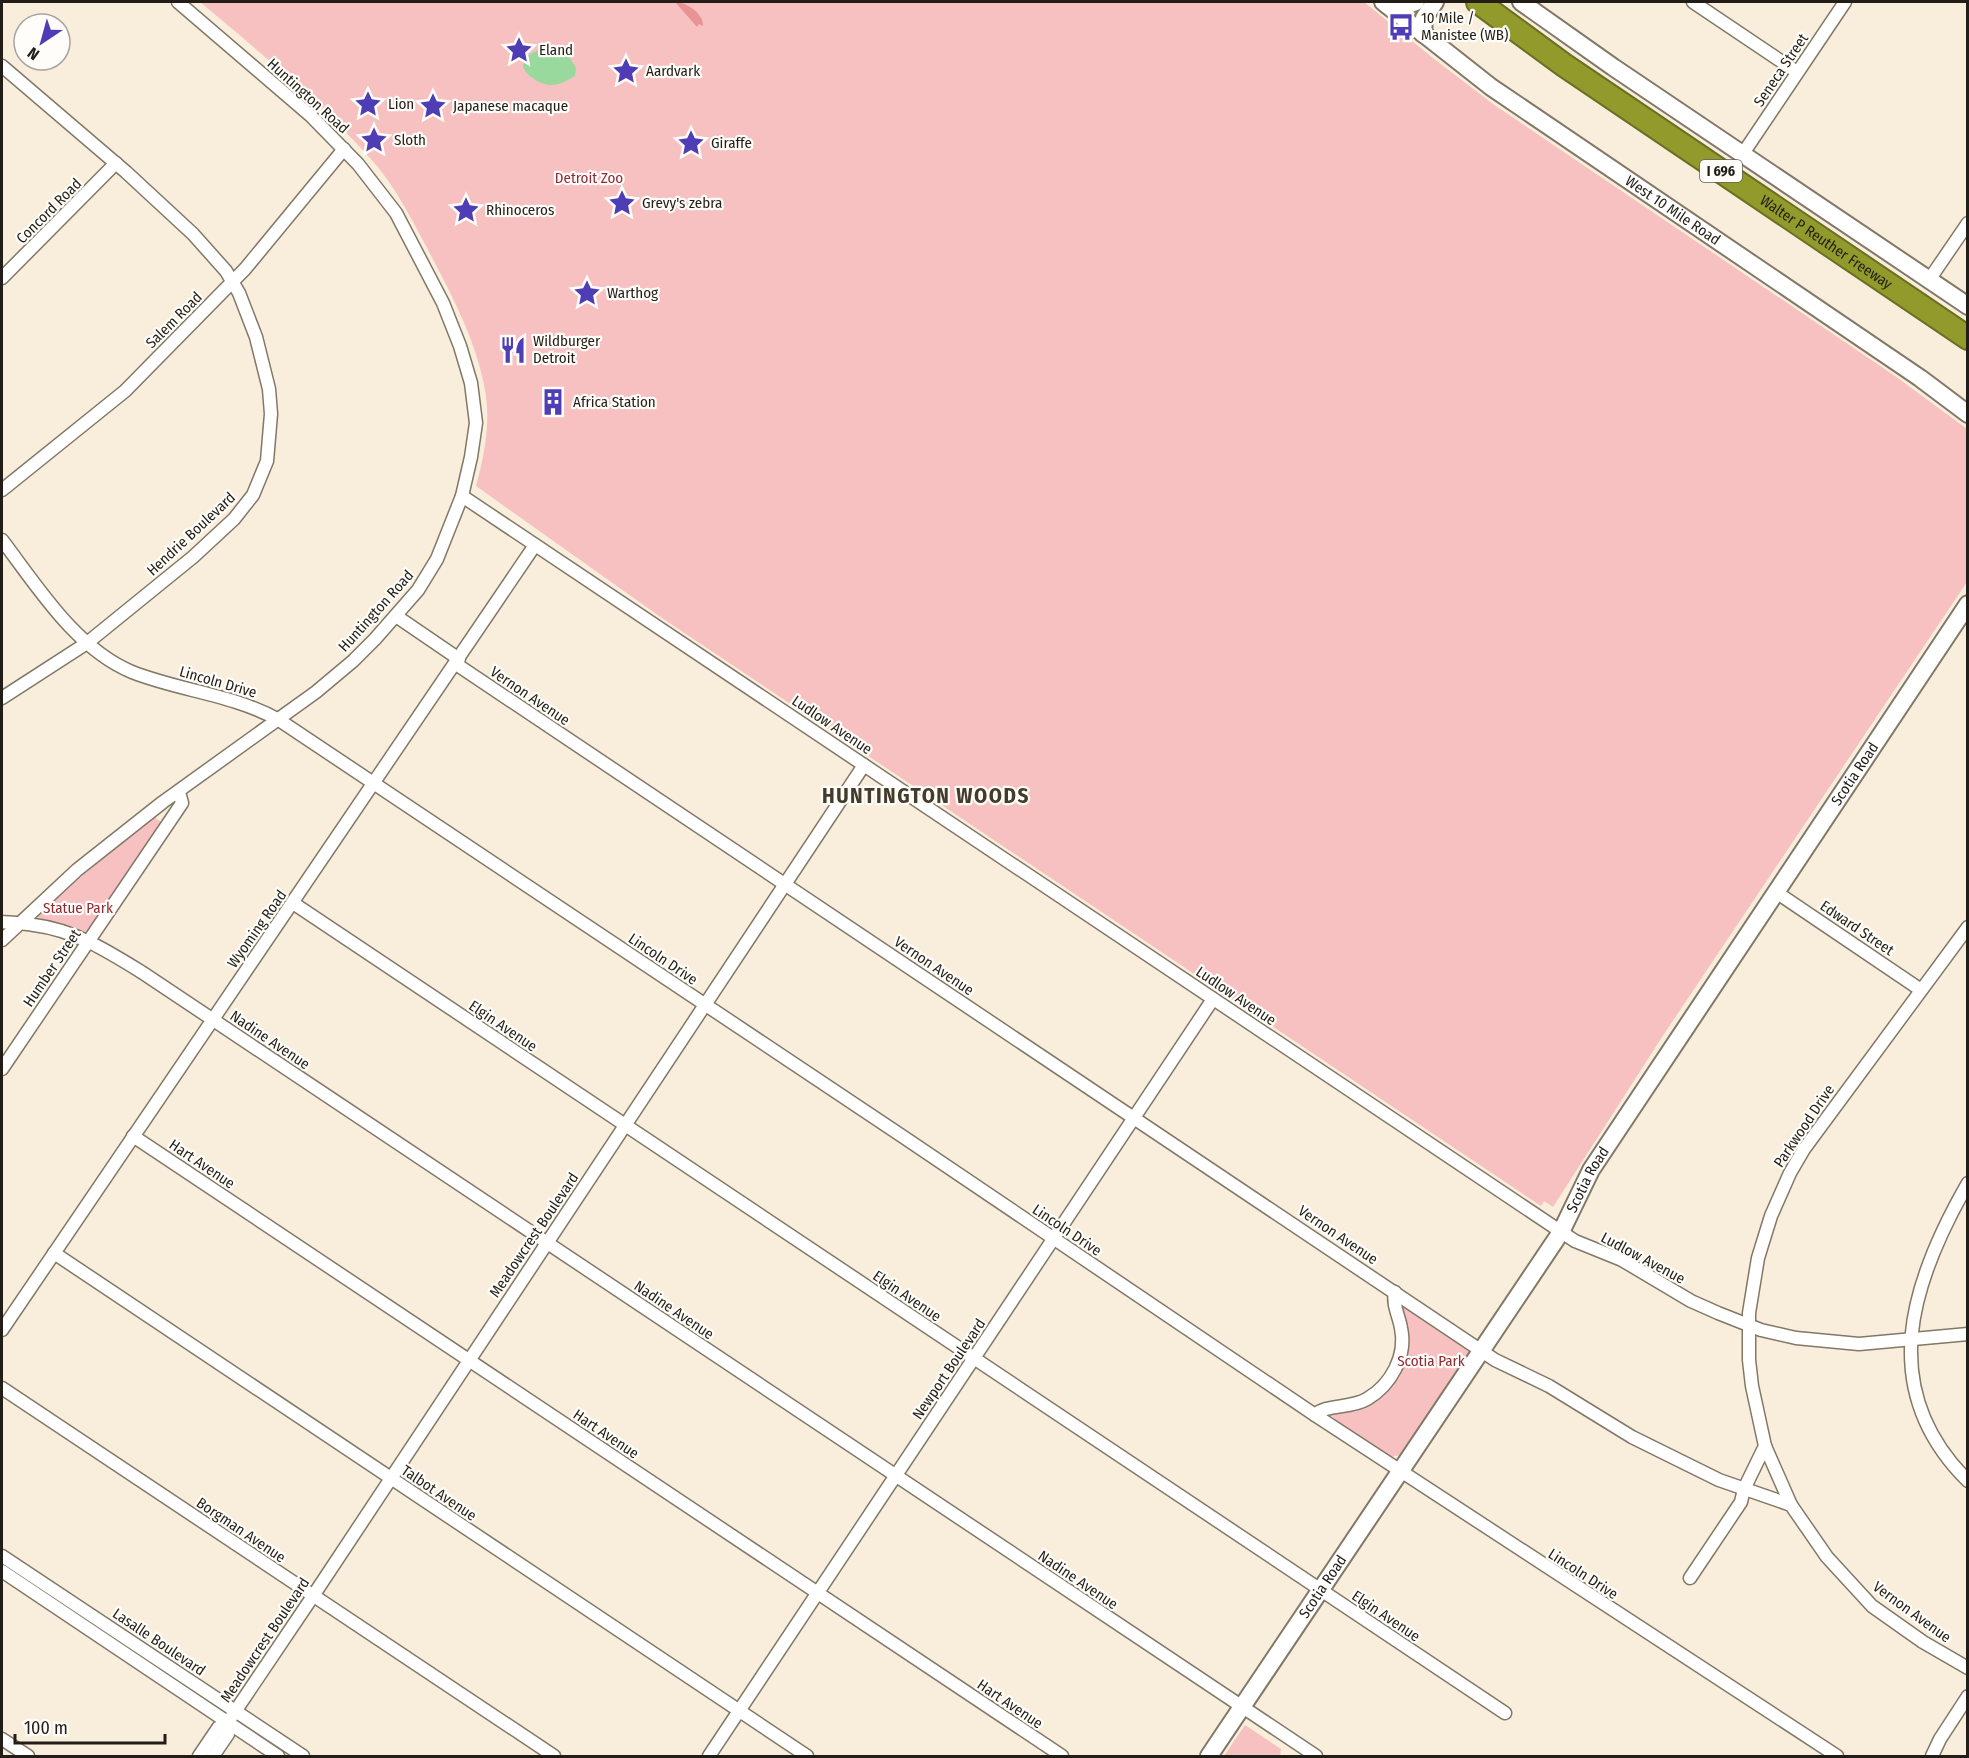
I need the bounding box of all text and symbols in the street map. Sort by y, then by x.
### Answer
place label: 10 Mile / Manistee (WB) [1421,9,1508,44]
north arrow [12,12,72,72]
bus stop icon: 10 Mile / Manistee (WB) [1386,12,1416,42]
street label: Seneca Street [1750,30,1812,110]
place icon: Eland [504,35,534,65]
place label: Eland [539,41,573,59]
text: N [24,43,43,64]
street label: Huntington Road [263,55,353,137]
place icon: Aardvark [611,56,641,86]
place label: Aardvark [646,62,700,80]
place icon: Lion [353,89,383,119]
place icon: Japanese macaque [418,91,448,121]
place label: Lion [388,95,414,113]
place label: Japanese macaque [453,97,568,115]
place icon: Sloth [359,125,389,155]
place icon: Giraffe [676,128,706,158]
place label: Sloth [394,131,426,149]
place label: Giraffe [711,134,752,152]
road number: I 696 [1700,160,1742,182]
park label: Detroit Zoo [555,169,623,187]
street label: West 10 Mile Road [1622,172,1724,249]
street label: Concord Road [13,175,85,247]
place icon: Grevy's zebra [607,188,637,218]
street label: Walter P Reuther Freeway [1757,191,1896,293]
place label: Grevy's zebra [642,194,722,212]
place icon: Rhinoceros [451,195,481,225]
place label: Rhinoceros [486,201,554,219]
place icon: Warthog [572,278,602,308]
place label: Warthog [607,284,658,302]
street label: Salem Road [142,288,206,352]
place label: Wildburger Detroit [533,332,601,367]
restaurant icon: Wildburger Detroit [498,335,528,365]
building icon: Africa Station [538,387,568,417]
place label: Africa Station [573,393,656,411]
street label: Hendrie Boulevard [143,488,239,580]
street label: Huntington Road [335,566,417,656]
street label: Lincoln Drive [177,662,259,702]
street label: Vernon Avenue [487,663,573,729]
street label: Ludlow Avenue [789,692,875,758]
street label: Scotia Road [1827,739,1882,809]
district label: HUNTINGTON WOODS [822,783,1030,809]
street label: Wyoming Road [224,887,290,971]
street label: Edward Street [1817,897,1897,959]
park label: Statue Park [43,899,113,917]
street label: Humber Street [20,926,85,1010]
street label: Lincoln Drive [625,929,701,989]
street label: Vernon Avenue [891,933,977,999]
street label: Ludlow Avenue [1193,963,1279,1029]
street label: Elgin Avenue [466,997,540,1055]
street label: Nadine Avenue [227,1007,313,1073]
street label: Parkwood Drive [1770,1081,1838,1171]
street label: Hart Avenue [166,1136,238,1192]
street label: Scotia Road [1563,1143,1613,1216]
street label: Meadowcrest Boulevard [486,1169,582,1301]
street label: Lincoln Drive [1029,1200,1105,1260]
street label: Vernon Avenue [1295,1202,1381,1268]
street label: Ludlow Avenue [1598,1228,1688,1288]
street label: Elgin Avenue [870,1267,944,1325]
street label: Nadine Avenue [631,1277,717,1343]
street label: Newport Boulevard [909,1315,989,1423]
park label: Scotia Park [1397,1352,1465,1370]
street label: Hart Avenue [570,1406,642,1462]
street label: Talbot Avenue [398,1461,480,1525]
street label: Borgman Avenue [193,1494,289,1566]
street label: Lincoln Drive [1545,1545,1621,1603]
street label: Nadine Avenue [1035,1547,1121,1613]
street label: Scotia Road [1295,1552,1350,1622]
street label: Meadowcrest Boulevard [217,1574,313,1706]
street label: Vernon Avenue [1869,1578,1955,1646]
street label: Elgin Avenue [1349,1587,1423,1645]
street label: Lasalle Boulevard [109,1604,209,1680]
street label: Hart Avenue [974,1676,1046,1732]
scale bar [15,1707,165,1745]
text: 100 m [24,1717,68,1739]

